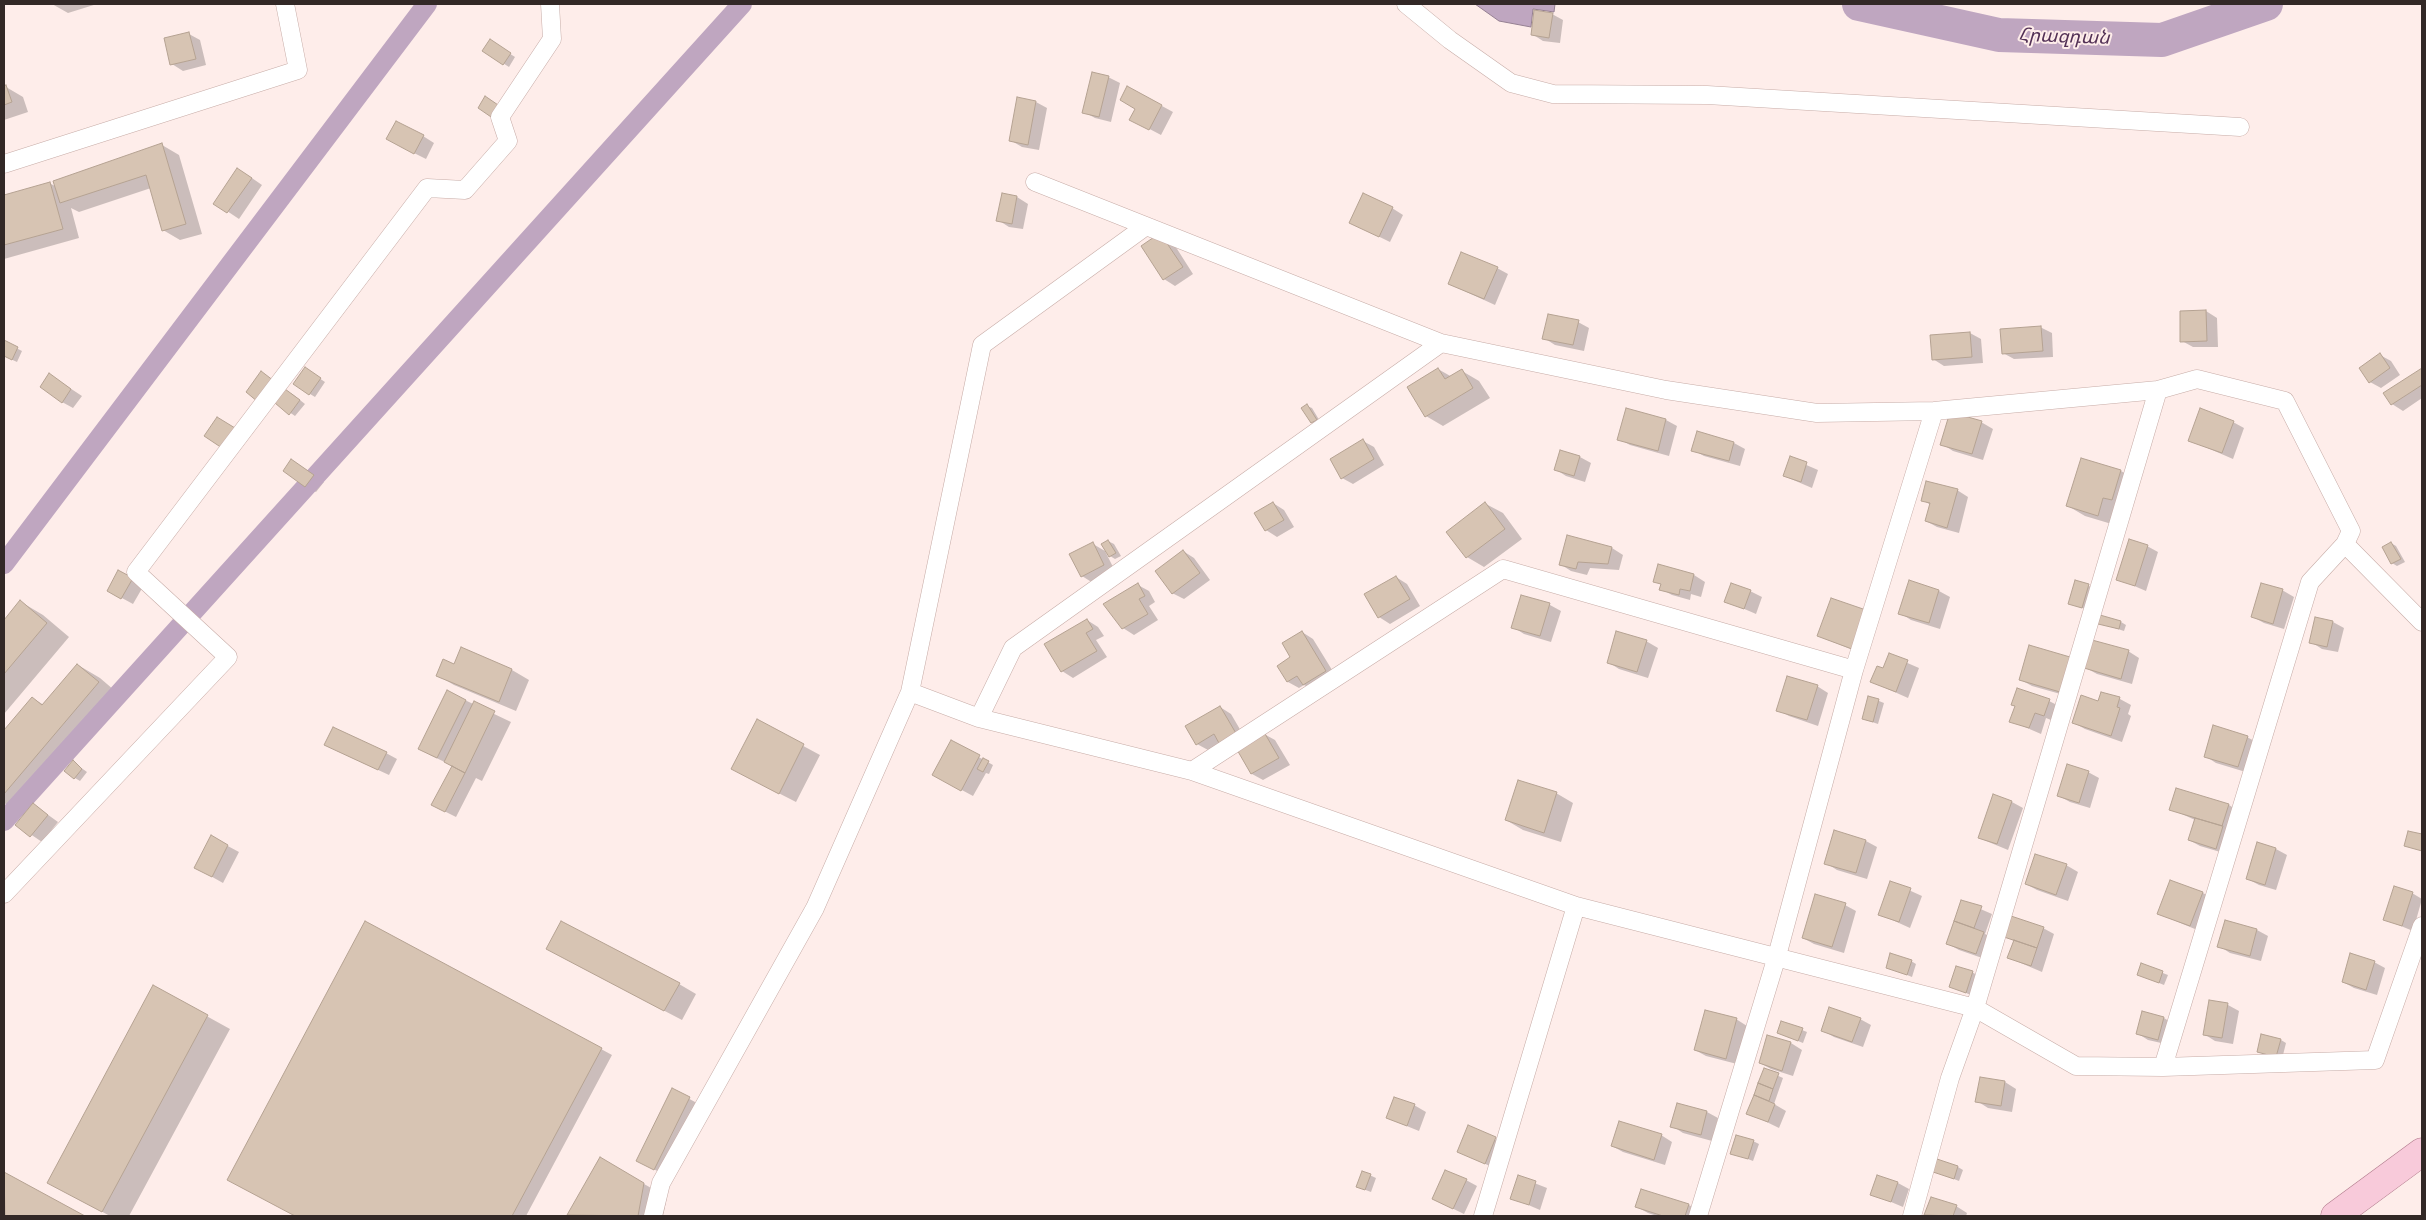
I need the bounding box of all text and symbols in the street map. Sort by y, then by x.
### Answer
water label: Հրազդան [2018,24,2110,50]

